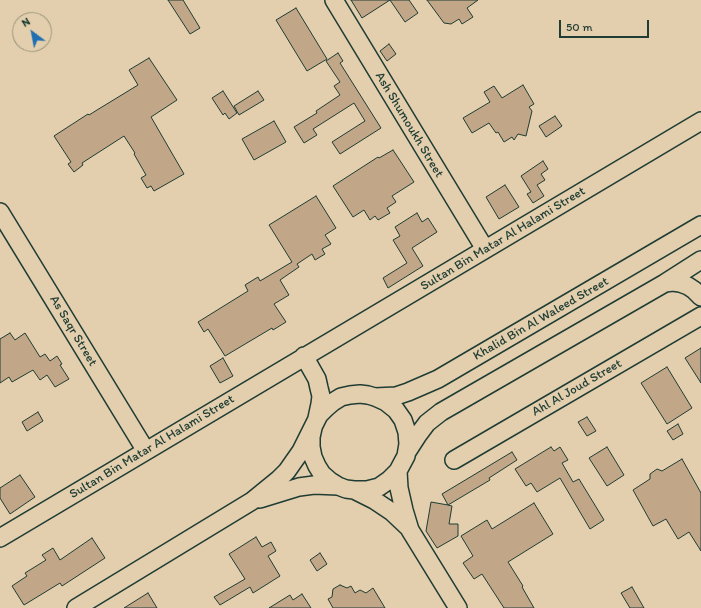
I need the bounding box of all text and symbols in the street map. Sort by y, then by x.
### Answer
north arrow [12,12,52,52]
scale bar [561,12,651,38]
text: N [19,15,33,30]
text: 50 m [566,20,592,34]
street label: Ash Shumoukh Street [371,69,447,181]
street label: Sultan Bin Matar Al Halami Street [418,183,588,295]
street label: Khalid Bin Al Waleed Street [471,274,611,364]
street label: As Saqr Street [46,293,100,369]
street label: Ahl Al Joud Street [529,356,625,420]
street label: Sultan Bin Matar Al Halami Street [67,391,237,503]

